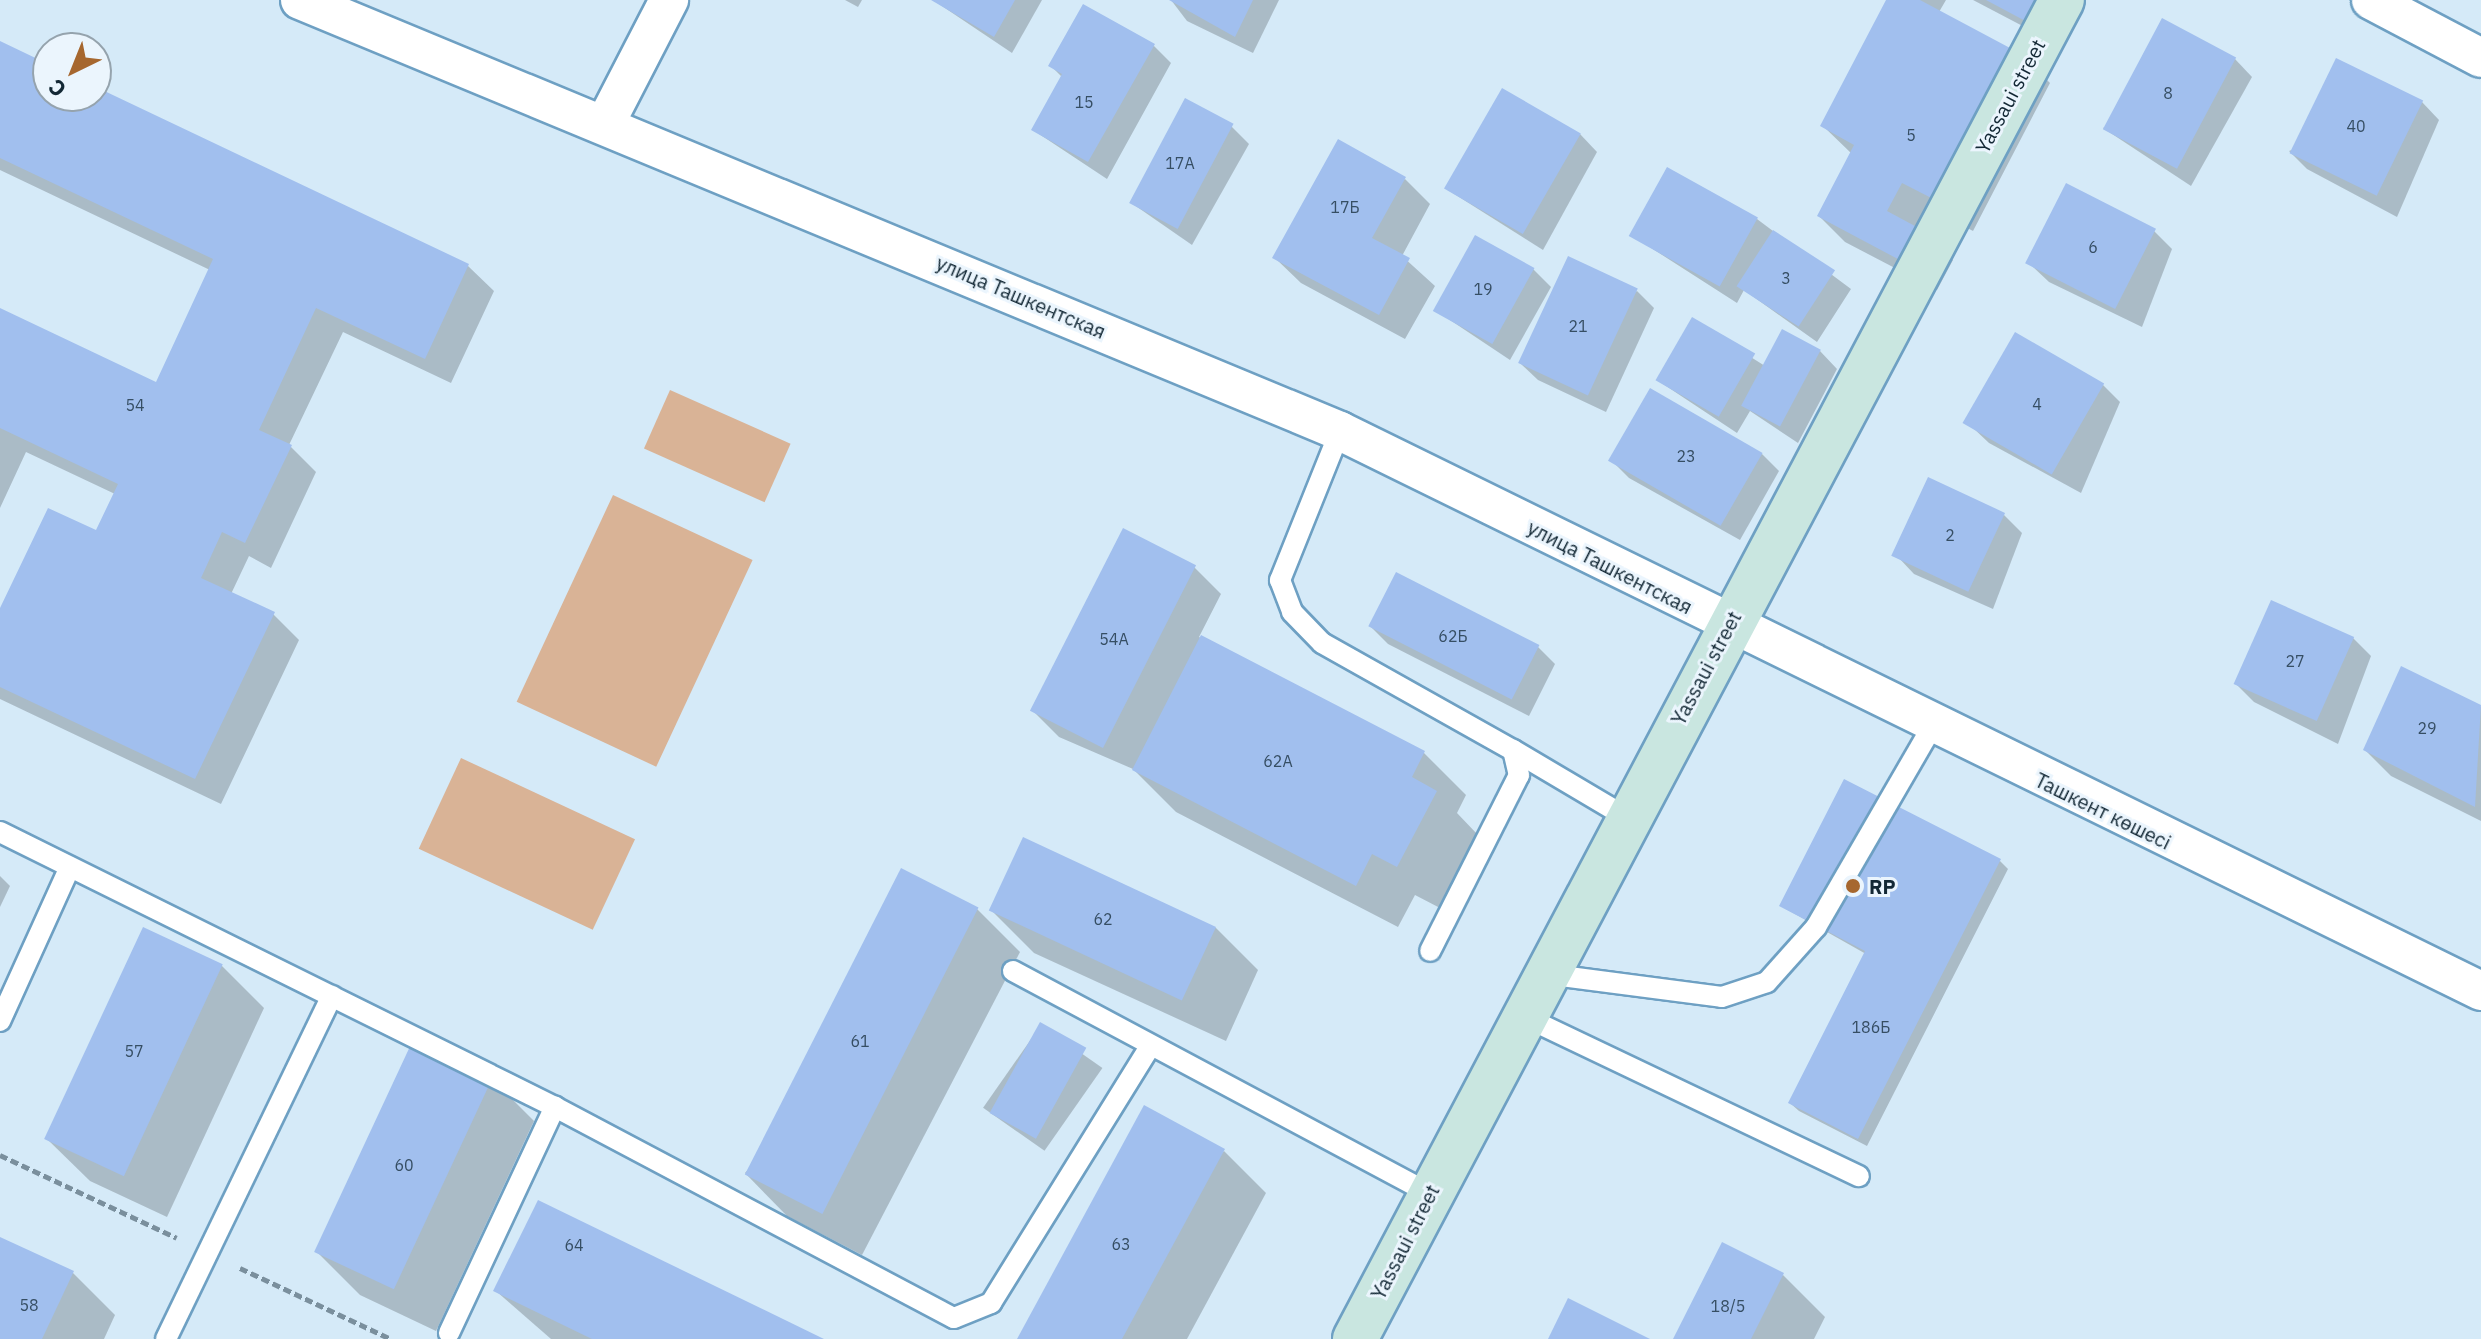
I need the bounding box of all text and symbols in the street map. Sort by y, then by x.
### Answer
north arrow [32,32,112,112]
street label: Yassaui street [1970,35,2050,157]
text: С [42,73,72,104]
house number: 8 [2163,83,2173,103]
house number: 15 [1074,92,1094,112]
house number: 40 [2346,116,2366,136]
house number: 5 [1906,125,1916,145]
house number: 17А [1165,153,1195,173]
house number: 17Б [1330,197,1360,217]
house number: 6 [2088,237,2098,257]
street label: улица Ташкентская [933,250,1109,344]
house number: 3 [1781,268,1791,288]
house number: 19 [1473,279,1493,299]
house number: 21 [1568,316,1588,336]
house number: 4 [2032,394,2042,414]
house number: 54 [125,395,145,415]
house number: 23 [1676,446,1696,466]
street label: улица Ташкентская [1524,515,1696,619]
house number: 2 [1945,525,1955,545]
street label: Yassaui street [1666,607,1746,729]
house number: 62Б [1438,626,1468,646]
house number: 54А [1099,629,1129,649]
house number: 27 [2285,651,2305,671]
house number: 29 [2417,718,2437,738]
house number: 62А [1263,751,1293,771]
street label: Ташкент көшесі [2031,768,2175,854]
place label: RP [1869,874,1896,898]
marker: RP [1844,877,1862,895]
house number: 62 [1093,909,1113,929]
house number: 186Б [1852,1017,1890,1037]
house number: 61 [850,1031,870,1051]
house number: 57 [124,1041,144,1061]
house number: 60 [394,1155,414,1175]
street label: Yassaui street [1366,1181,1444,1303]
house number: 63 [1111,1234,1131,1254]
house number: 64 [564,1235,584,1255]
house number: 58 [19,1295,39,1315]
house number: 18/5 [1711,1296,1745,1316]

